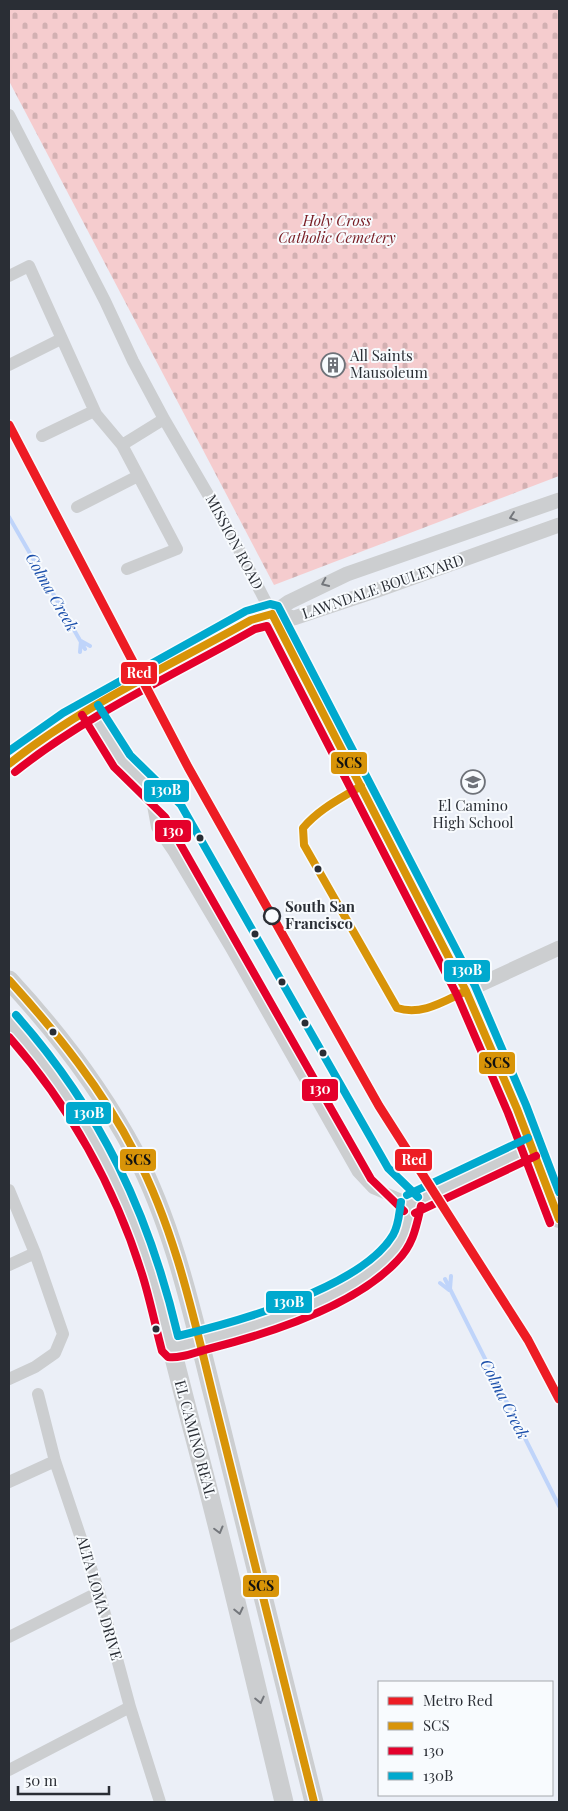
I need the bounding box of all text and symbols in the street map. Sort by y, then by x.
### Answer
park label: Holy Cross Catholic Cemetery [278,210,396,247]
place label: All Saints Mausoleum [349,345,428,382]
building icon: All Saints Mausoleum [320,352,346,378]
street label: MISSION ROAD [201,490,268,593]
one-way arrow [510,511,518,521]
water label: Colma Creek [21,549,83,635]
street label: LAWNDALE BOULEVARD [299,549,466,623]
one-way arrow [321,577,330,588]
line badge: Red [120,661,158,685]
text: Red [126,663,152,682]
line badge: SCS [330,751,368,775]
text: SCS [336,753,362,772]
school or university icon: El Camino High School [460,769,486,795]
line badge: 130B [143,779,190,803]
text: 130B [151,780,181,799]
place label: El Camino High School [432,795,514,832]
line badge: 130 [154,819,192,843]
text: 130 [162,821,184,840]
unlabelled marker [195,833,205,843]
unlabelled marker [313,864,323,874]
place label: South San Francisco [285,896,356,933]
marker: South San Francisco [263,907,281,925]
unlabelled marker [250,929,260,939]
line badge: 130B [443,959,491,983]
text: 130B [452,960,482,979]
unlabelled marker [277,977,287,987]
unlabelled marker [300,1018,310,1028]
unlabelled marker [48,1027,58,1037]
unlabelled marker [318,1048,328,1058]
line badge: SCS [478,1051,516,1075]
text: SCS [484,1053,510,1072]
line badge: 130 [301,1078,339,1102]
text: 130 [309,1079,331,1098]
line badge: 130B [65,1101,112,1125]
text: 130B [74,1103,104,1122]
line badge: SCS [119,1148,157,1172]
line badge: Red [394,1148,433,1172]
text: SCS [125,1150,151,1169]
text: Red [401,1150,427,1169]
line badge: 130B [265,1290,313,1314]
text: 130B [274,1292,304,1311]
unlabelled marker [151,1324,161,1334]
water label: Colma Creek [476,1355,535,1443]
street label: EL CAMINO REAL [171,1377,221,1500]
one-way arrow [213,1526,224,1535]
street label: ALTA LOMA DRIVE [72,1532,127,1662]
line badge: SCS [242,1574,280,1598]
text: SCS [248,1576,274,1595]
one-way arrow [233,1607,244,1616]
legend [378,1681,553,1796]
text: Metro Red [423,1690,493,1710]
one-way arrow [254,1695,265,1704]
text: SCS [423,1715,450,1735]
text: 130 [423,1740,444,1760]
scale bar [18,1764,109,1796]
text: 130B [423,1765,453,1785]
text: 50 m [25,1770,58,1790]

